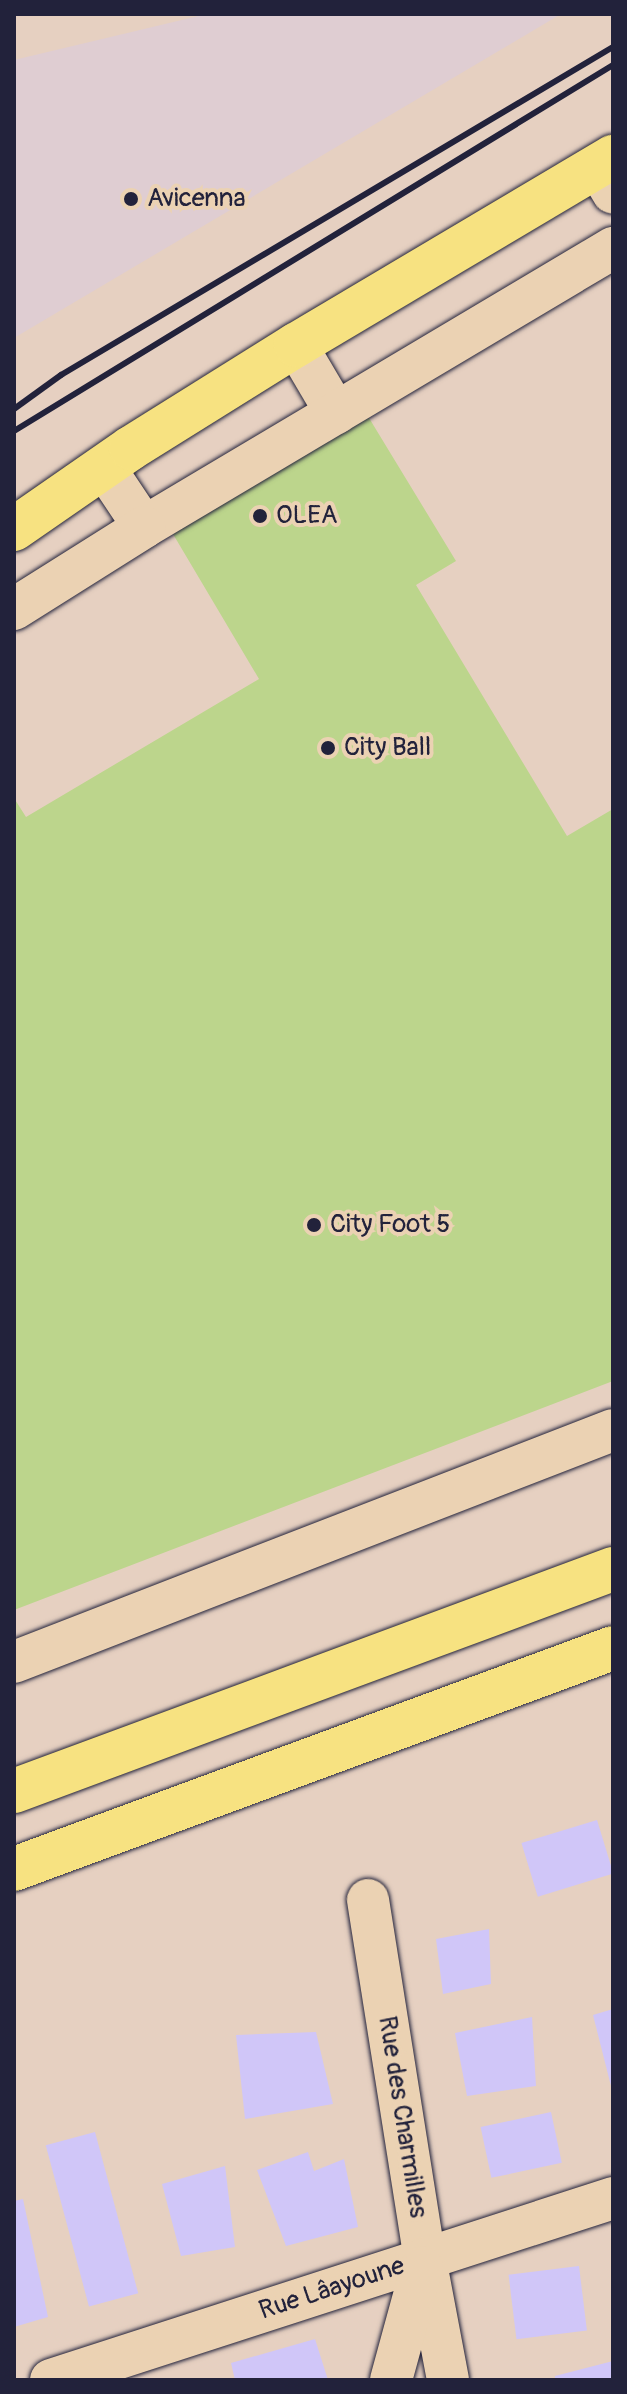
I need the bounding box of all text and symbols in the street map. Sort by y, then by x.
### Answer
place label: Avicenna [147,183,246,215]
marker: Avicenna [122,190,140,208]
place label: OLEA [276,500,338,532]
marker: OLEA [251,507,269,525]
place label: City Ball [344,732,431,764]
marker: City Ball [319,739,337,757]
place label: City Foot 5 [330,1209,450,1241]
marker: City Foot 5 [305,1216,323,1234]
street label: Rue des Charmilles [371,2014,433,2220]
street label: Rue Lâayoune [255,2251,409,2327]

